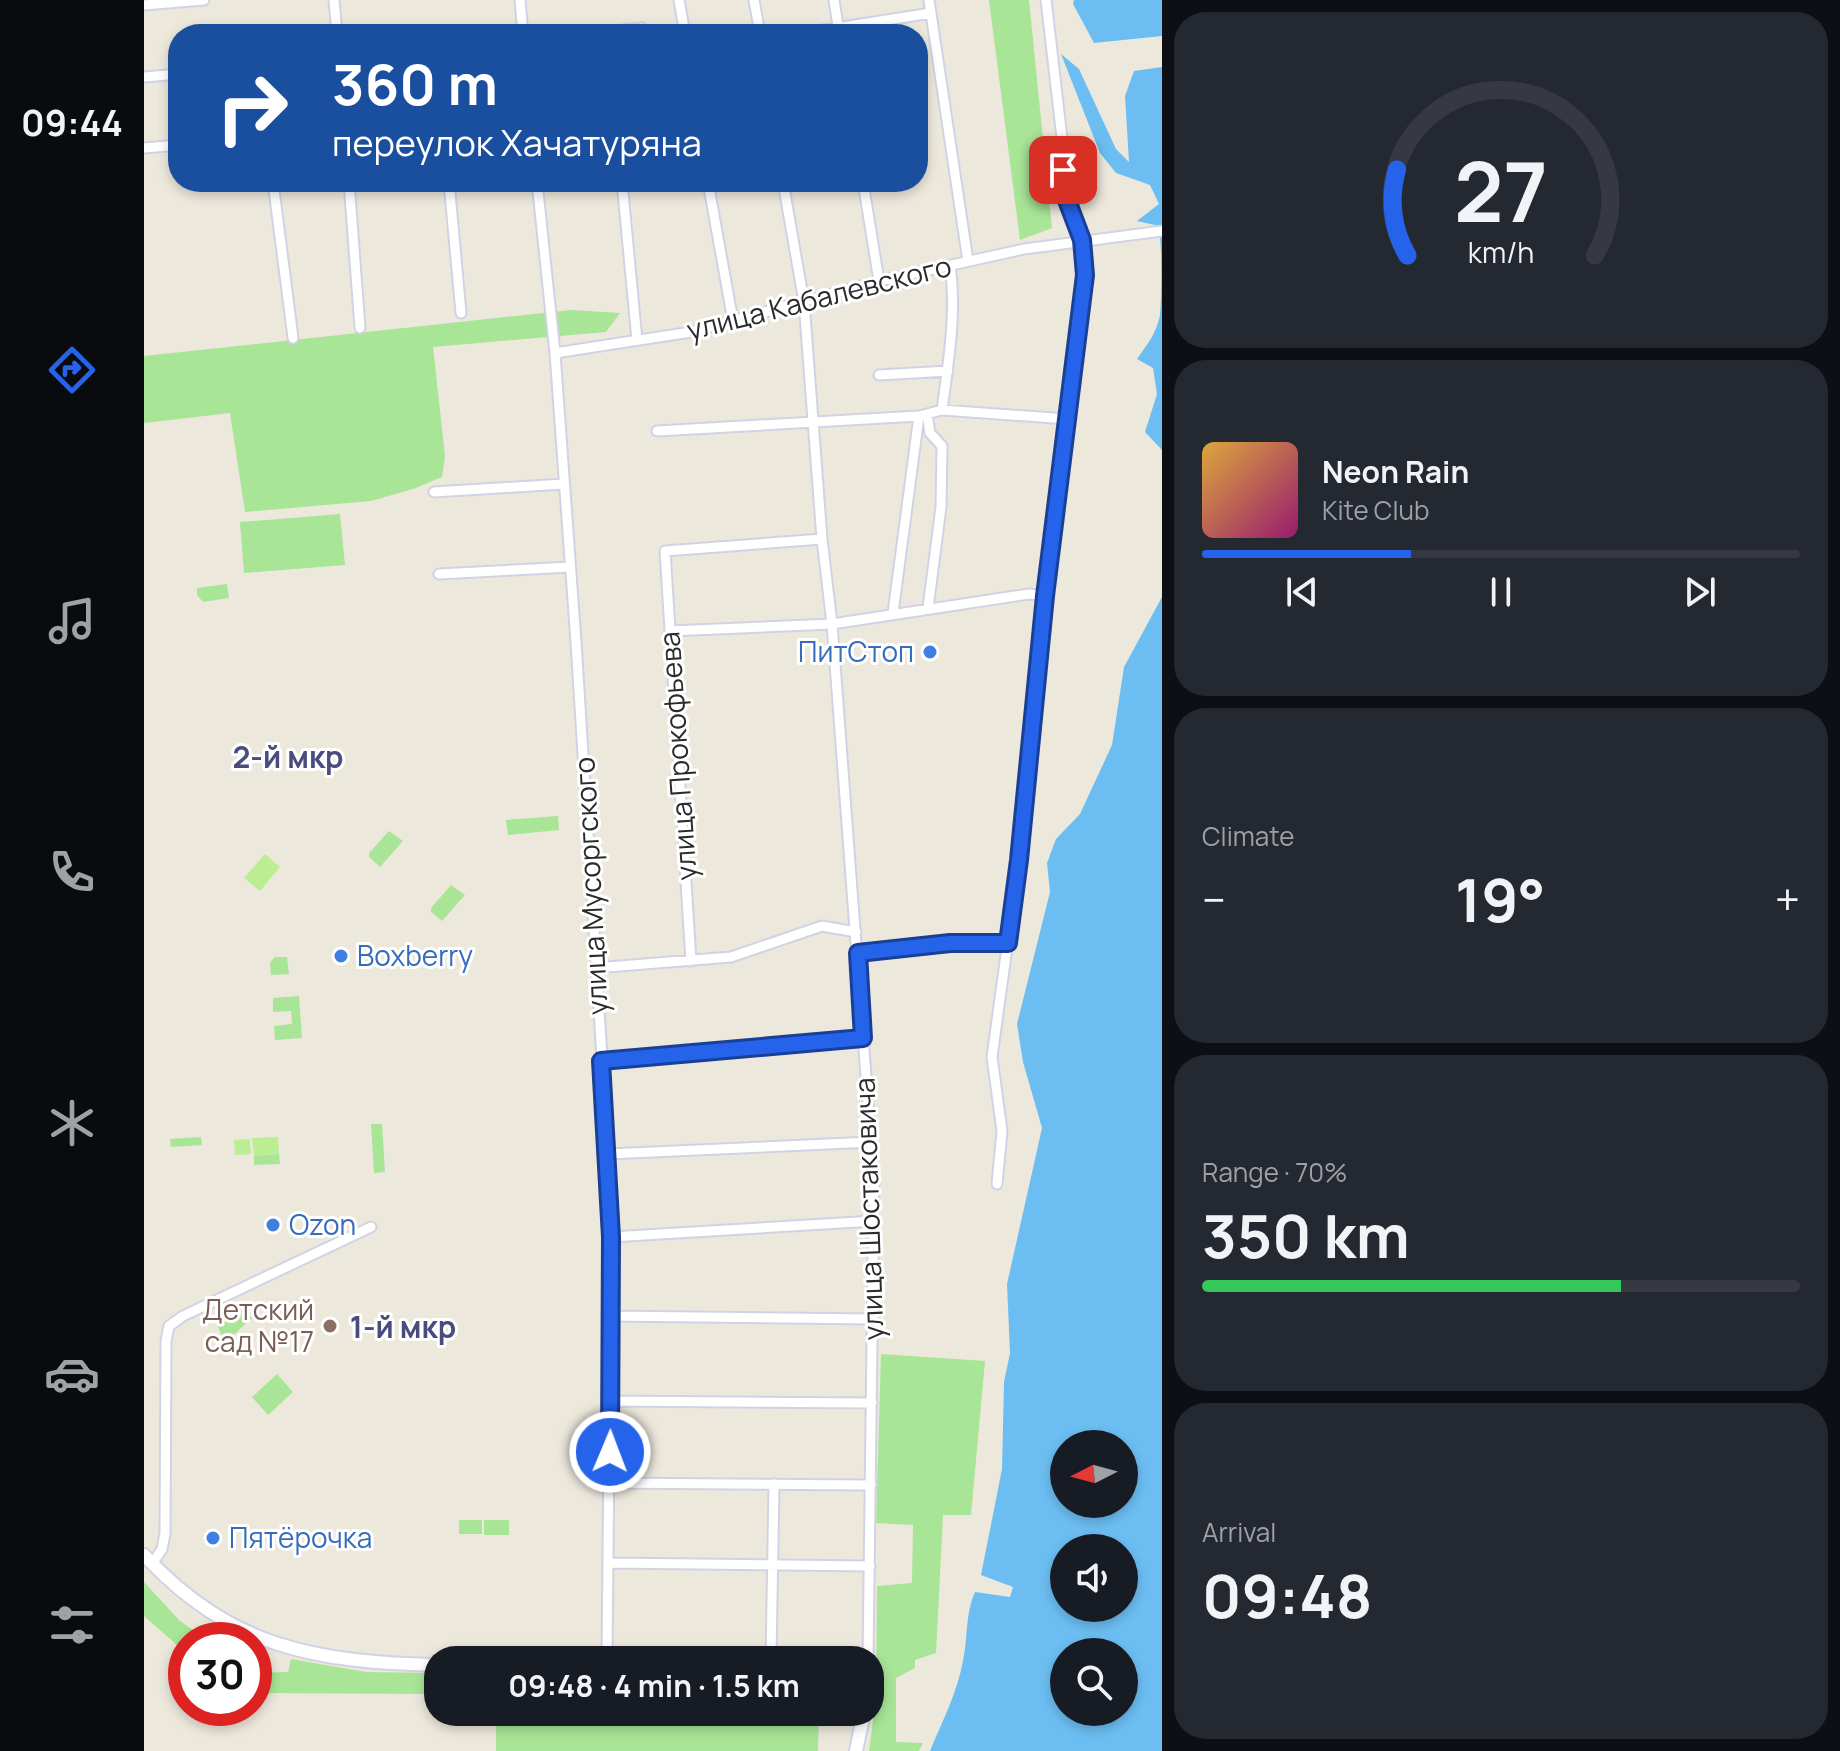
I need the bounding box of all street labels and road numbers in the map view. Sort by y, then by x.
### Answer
street label: улица Кабалевского [683,246,955,348]
street label: улица Прокофьева [649,630,705,882]
street label: улица Мусоргского [564,756,616,1016]
street label: улица Шостаковича [844,1077,892,1341]

